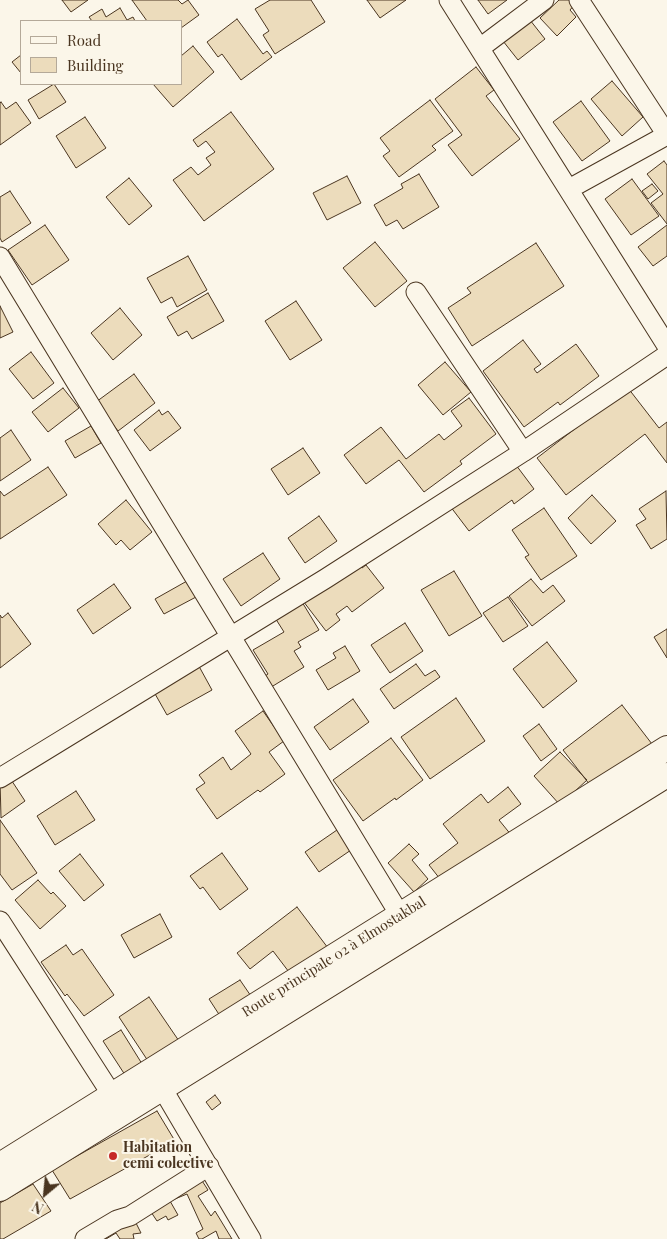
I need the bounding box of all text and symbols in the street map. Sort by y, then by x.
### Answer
legend [20,20,182,85]
text: Road [67,30,101,50]
text: Building [67,55,123,75]
street label: Route principale 02 à Elmostakbal [239,893,429,1021]
place label: Habitation cemi colective [123,1140,213,1172]
marker: Habitation cemi colective [107,1150,119,1162]
north arrow [20,1169,70,1219]
text: N [29,1197,47,1218]

